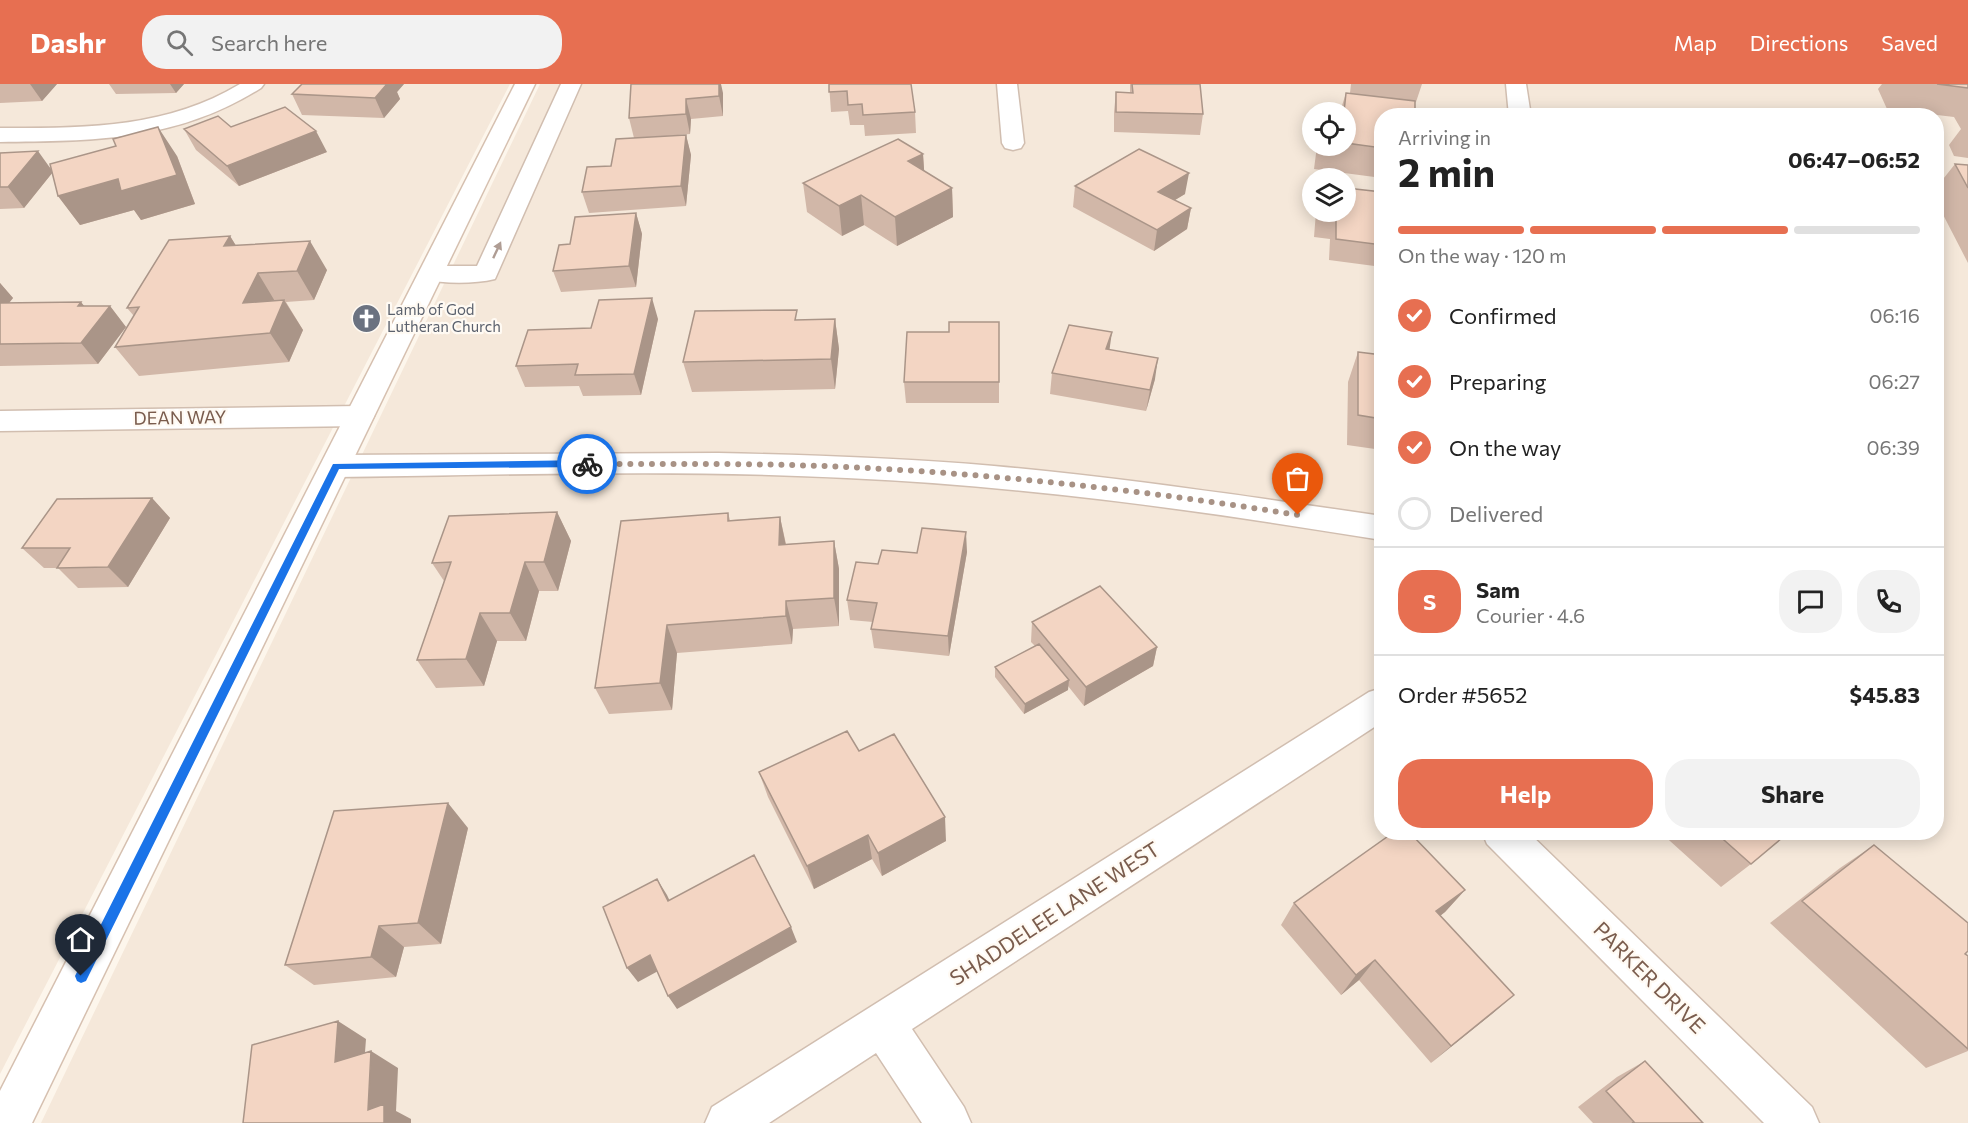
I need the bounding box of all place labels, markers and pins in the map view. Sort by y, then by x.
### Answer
place label: Lamb of God Lutheran Church [387,300,501,335]
church icon: Lamb of God Lutheran Church [350,303,382,335]
pin [1272,453,1323,515]
pin [55,914,106,976]

